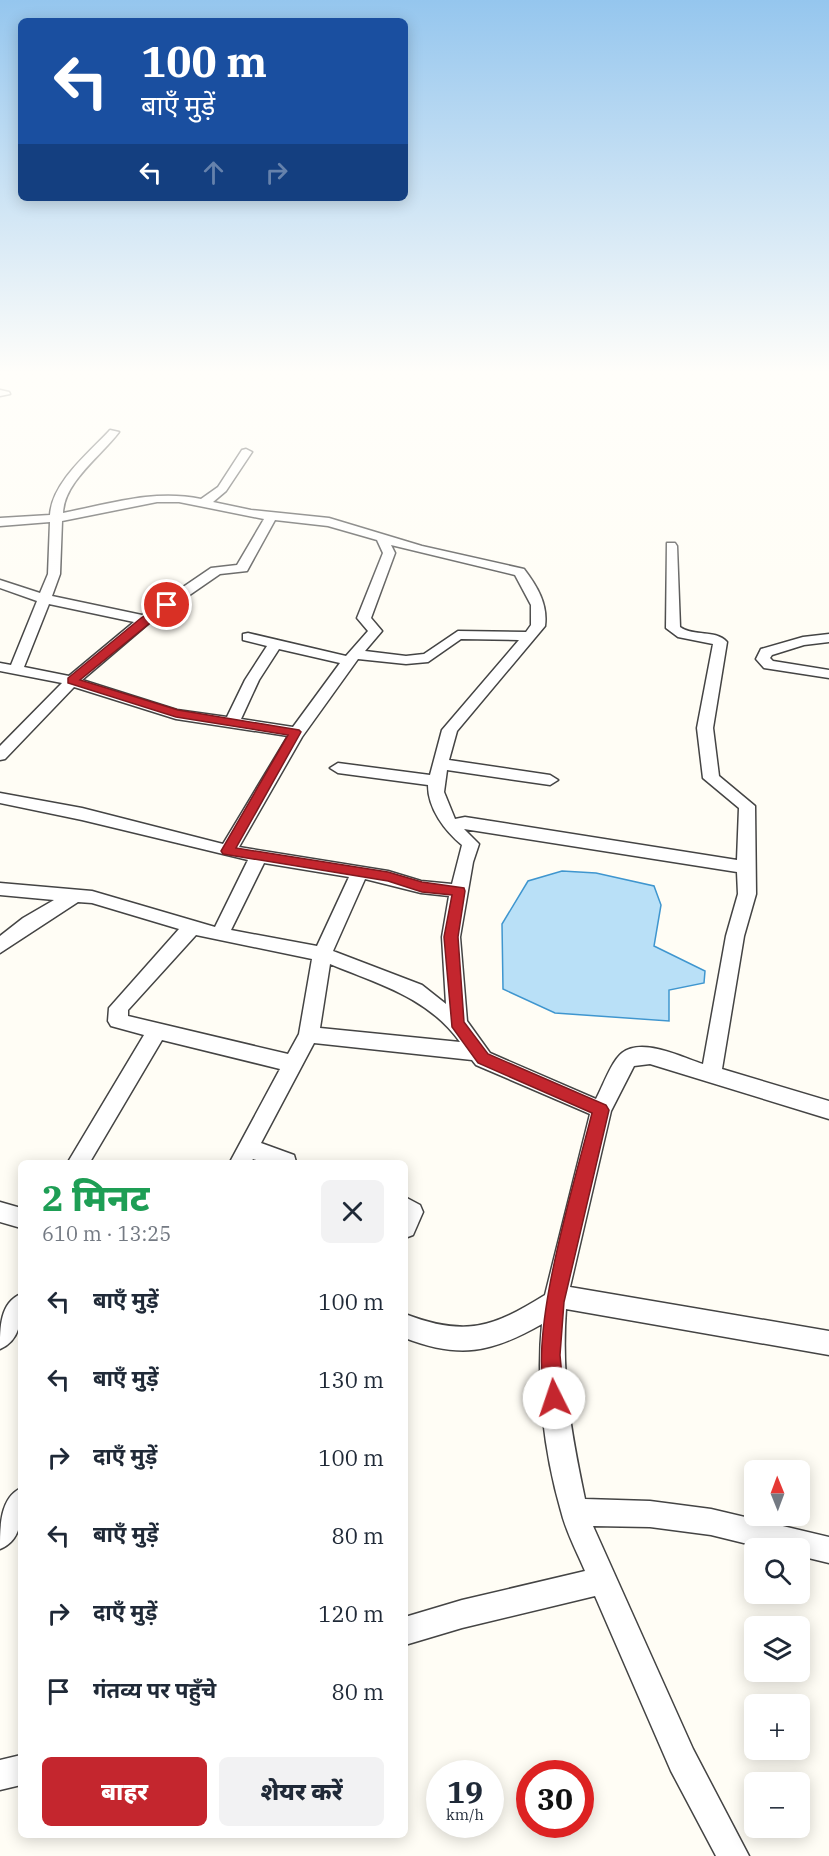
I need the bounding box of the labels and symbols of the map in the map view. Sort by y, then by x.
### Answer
pin [141,579,192,630]
position arrow [522,1366,586,1430]
north arrow [744,1460,810,1526]
speed limit sign: 30 [516,1760,594,1838]

